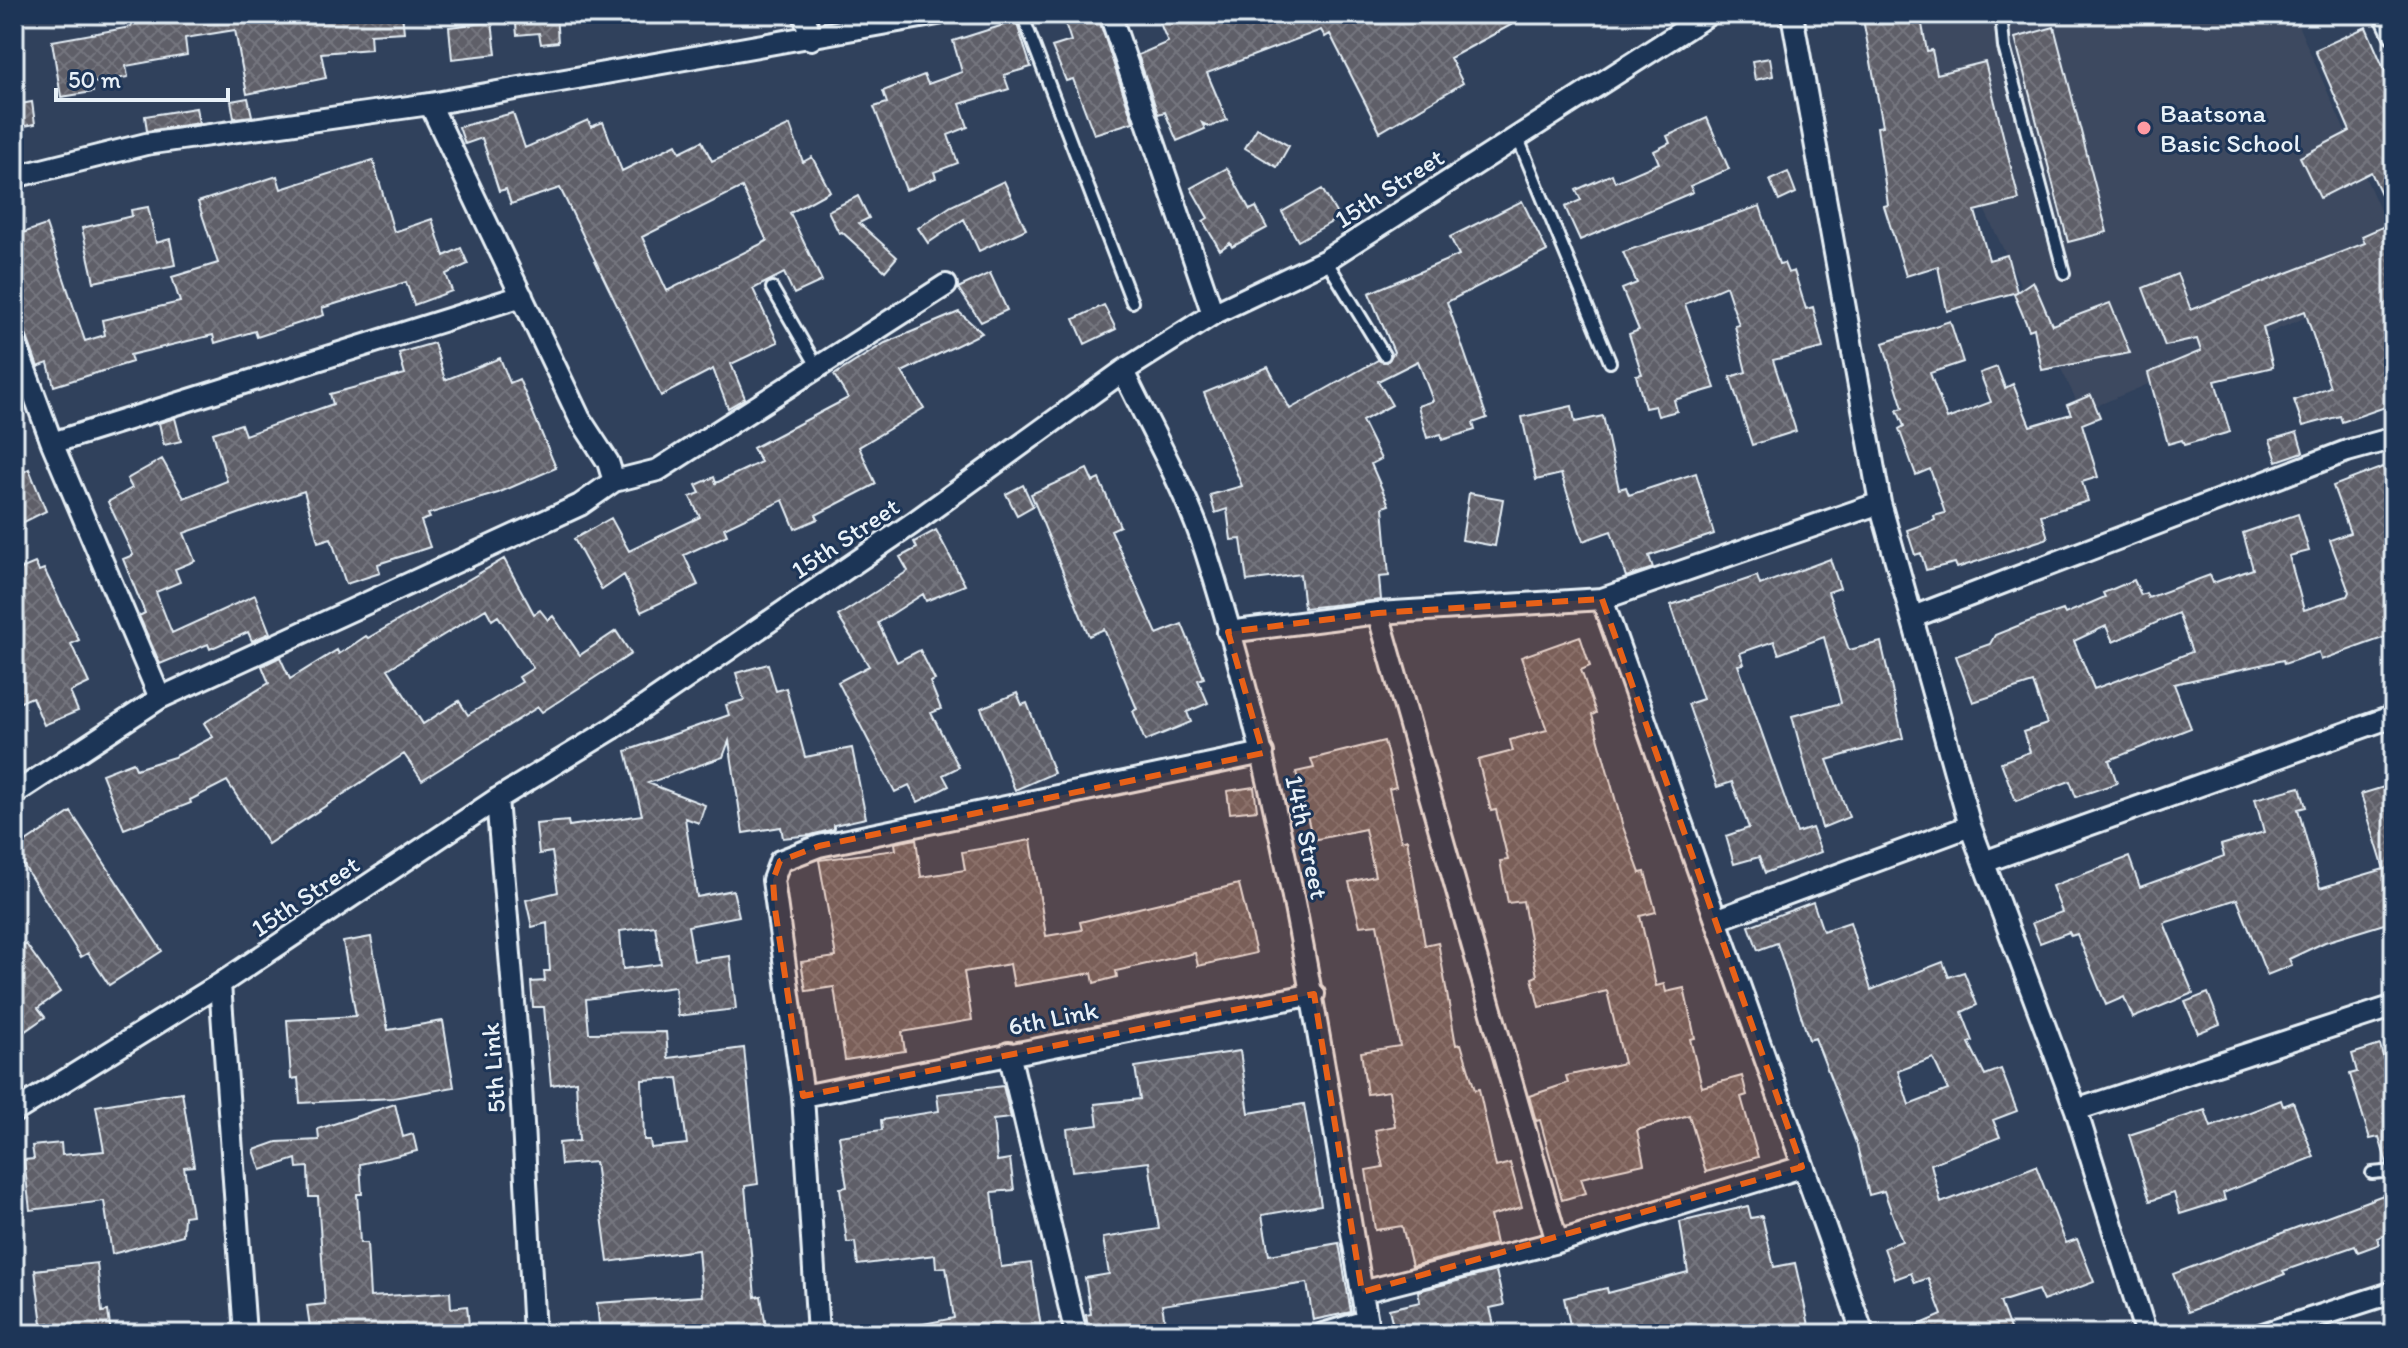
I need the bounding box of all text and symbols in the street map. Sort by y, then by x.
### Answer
scale bar [56,52,228,102]
text: 50 m [68,65,121,94]
place label: Baatsona Basic School [2160,97,2301,159]
marker: Baatsona Basic School [2135,119,2153,137]
street label: 15th Street [1328,141,1450,235]
street label: 15th Street [785,490,905,586]
street label: 14th Street [1278,772,1336,902]
street label: 15th Street [245,848,365,944]
street label: 6th Link [1005,994,1101,1042]
street label: 5th Link [474,1021,512,1114]

